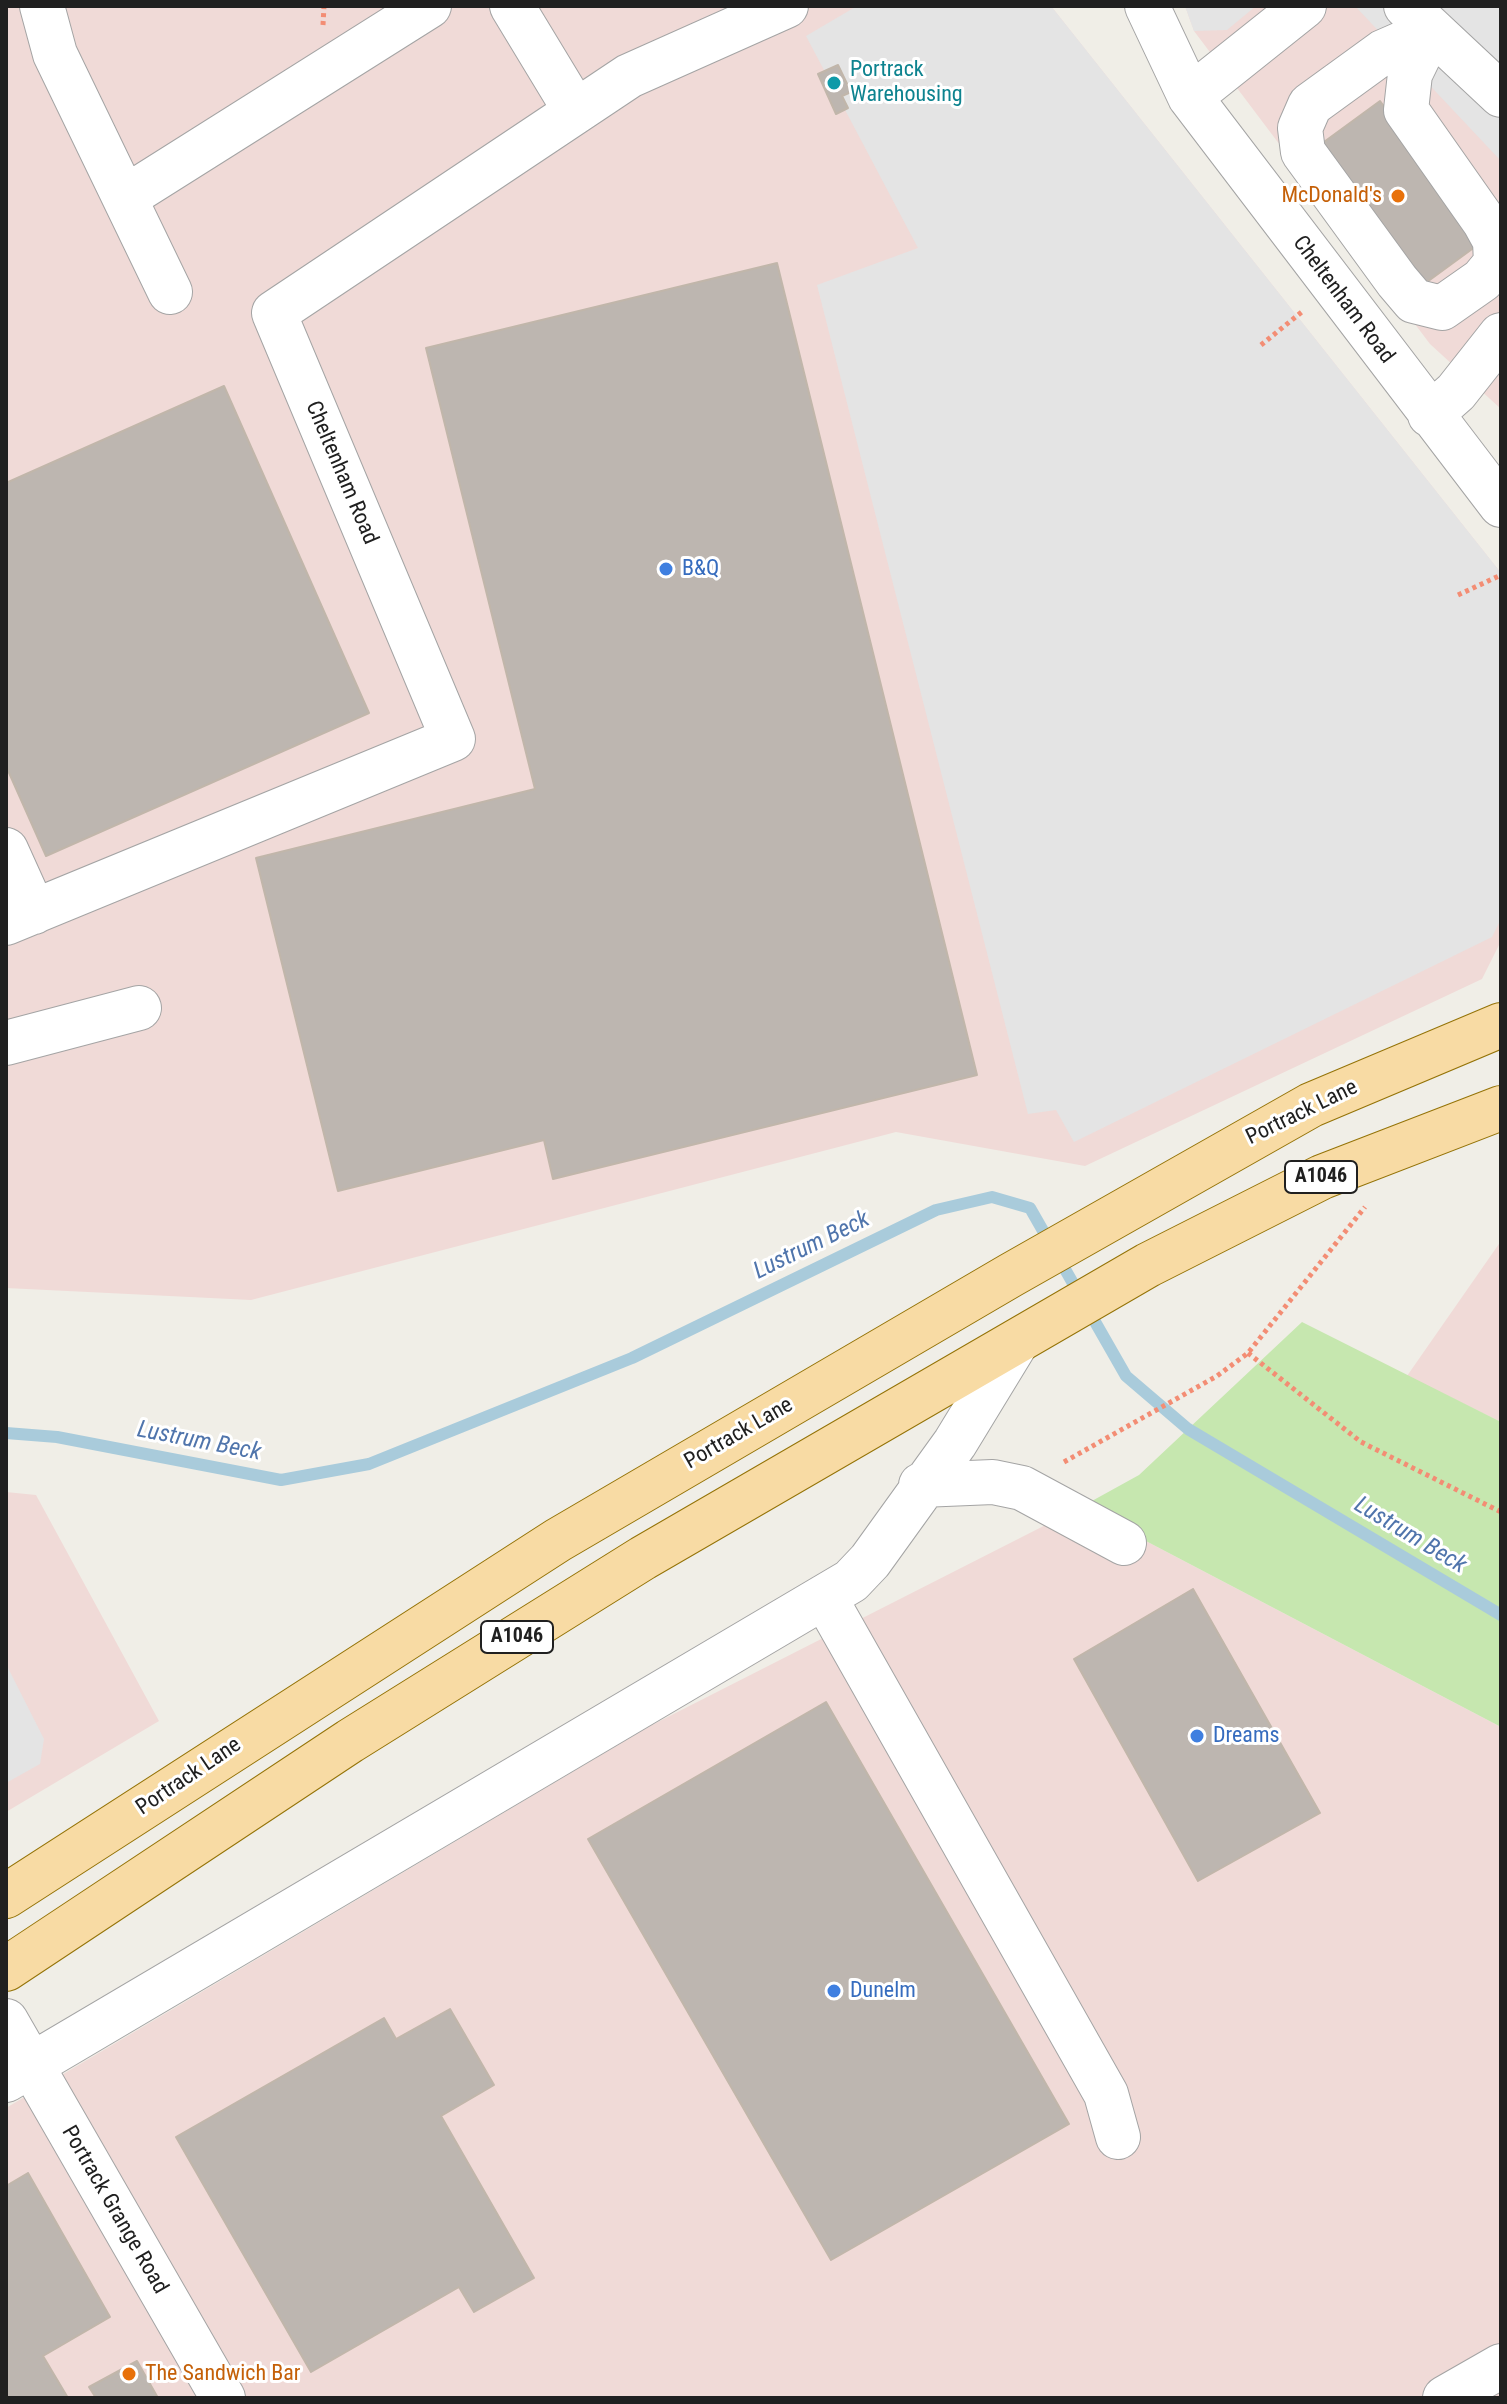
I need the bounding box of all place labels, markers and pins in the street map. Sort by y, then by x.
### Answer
place label: Portrack Warehousing [850,57,963,108]
marker: Portrack Warehousing [825,74,843,92]
place label: McDonald's [1281,183,1382,209]
marker: McDonald's [1389,187,1407,205]
place label: B&Q [682,556,719,582]
marker: B&Q [657,560,675,578]
place label: Dreams [1213,1723,1280,1749]
marker: Dreams [1188,1727,1206,1745]
place label: Dunelm [850,1978,916,2004]
marker: Dunelm [825,1982,843,2000]
place label: The Sandwich Bar [145,2361,300,2387]
marker: The Sandwich Bar [120,2365,138,2383]

